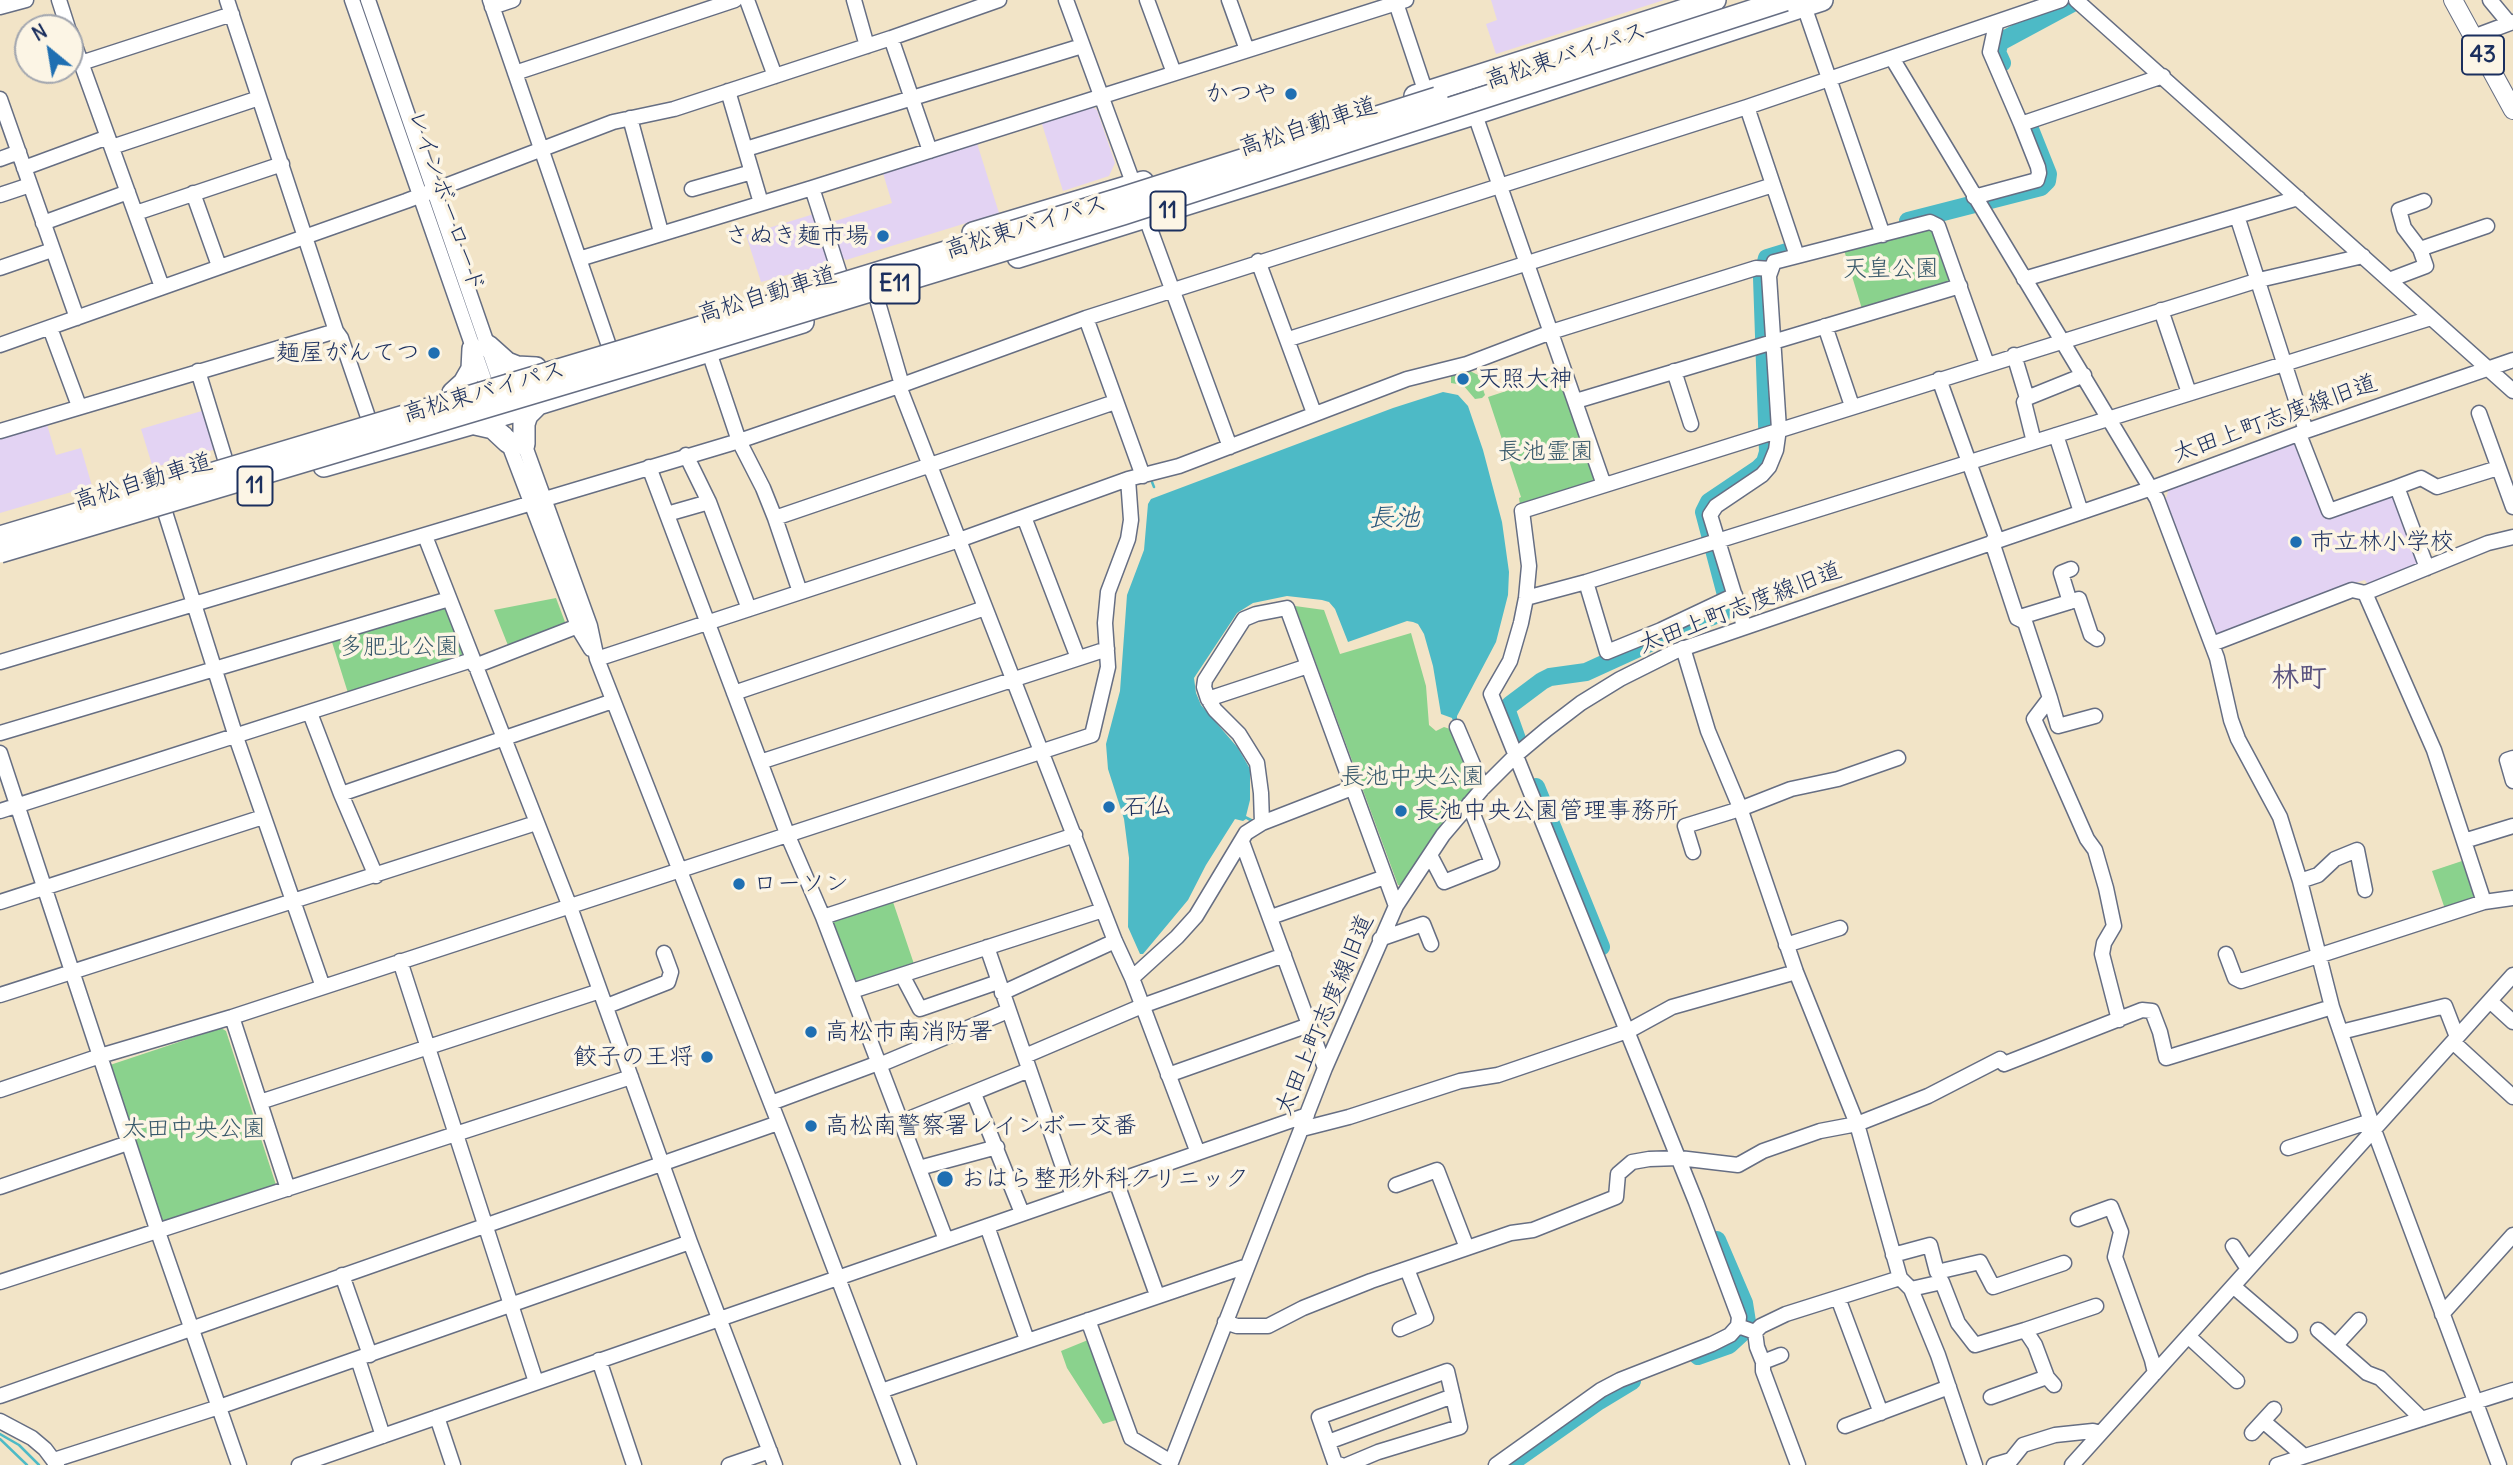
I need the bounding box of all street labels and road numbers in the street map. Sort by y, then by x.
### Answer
street label: 高松東バイパス [1482,16,1650,96]
road number: 43 [2462,36,2504,74]
street label: 高松自動車道 [1235,91,1381,163]
street label: レインボーロード [401,106,491,296]
street label: 高松東バイパス [941,189,1111,265]
road number: 11 [1150,192,1186,230]
street label: 高松自動車道 [694,260,840,330]
road number: E11 [870,264,920,304]
street label: 高松東バイパス [399,355,569,429]
street label: 太田上町志度線旧道 [2169,369,2381,469]
street label: 高松自動車道 [70,447,216,517]
road number: 11 [238,466,272,506]
street label: 太田上町志度線旧道 [1634,556,1846,660]
street label: 太田上町志度線旧道 [1270,910,1380,1120]

